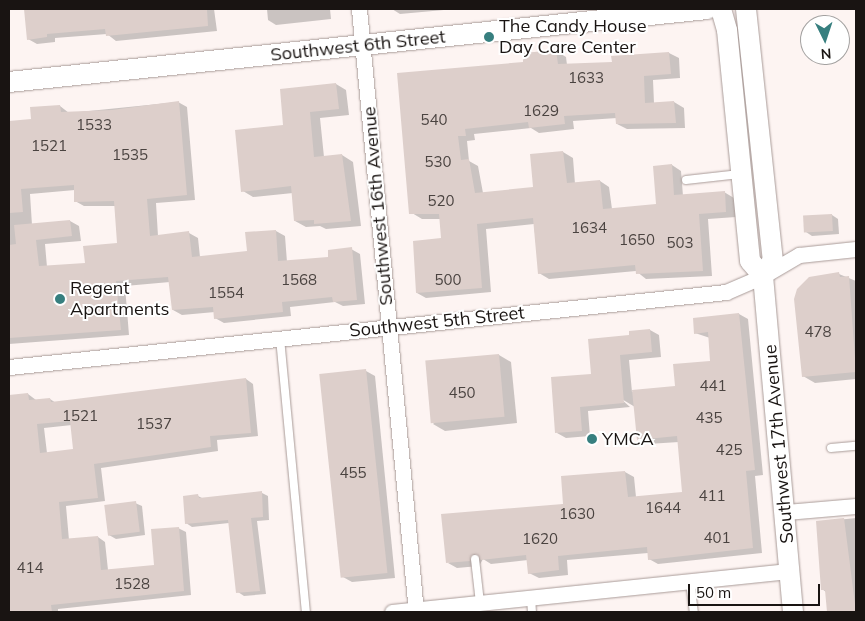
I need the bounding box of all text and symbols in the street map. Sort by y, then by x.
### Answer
north arrow [800,15,850,65]
place label: The Candy House Day Care Center [499,16,647,58]
street label: Southwest 6th Street [269,26,447,66]
marker: The Candy House Day Care Center [483,31,495,43]
text: N [820,45,832,63]
house number: 1633 [568,69,604,87]
house number: 1629 [523,102,559,120]
street label: Southwest 16th Avenue [359,106,397,306]
house number: 540 [421,111,447,129]
house number: 1533 [76,116,112,134]
house number: 1521 [31,137,67,155]
house number: 1535 [112,146,148,164]
house number: 530 [425,153,451,171]
house number: 520 [428,192,454,210]
house number: 1634 [571,219,607,237]
house number: 1650 [619,231,655,249]
house number: 503 [667,234,693,252]
house number: 1568 [281,271,317,289]
house number: 500 [435,271,461,289]
place label: Regent Apartments [70,278,170,320]
house number: 1554 [208,284,244,302]
marker: Regent Apartments [54,293,66,305]
street label: Southwest 5th Street [348,302,526,342]
house number: 478 [805,323,831,341]
street label: Southwest 17th Avenue [760,344,798,544]
house number: 441 [700,377,726,395]
house number: 450 [449,384,475,402]
house number: 1521 [62,407,98,425]
house number: 435 [696,409,722,427]
house number: 1537 [136,415,172,433]
place label: YMCA [602,428,654,450]
marker: YMCA [586,433,598,445]
house number: 425 [716,441,742,459]
house number: 455 [340,464,366,482]
house number: 411 [699,487,725,505]
house number: 1644 [645,499,681,517]
house number: 1630 [559,505,595,523]
house number: 401 [704,529,730,547]
house number: 1620 [522,530,558,548]
house number: 414 [17,559,43,577]
scale bar [690,574,822,606]
house number: 1528 [114,575,150,593]
text: 50 m [696,583,731,602]

